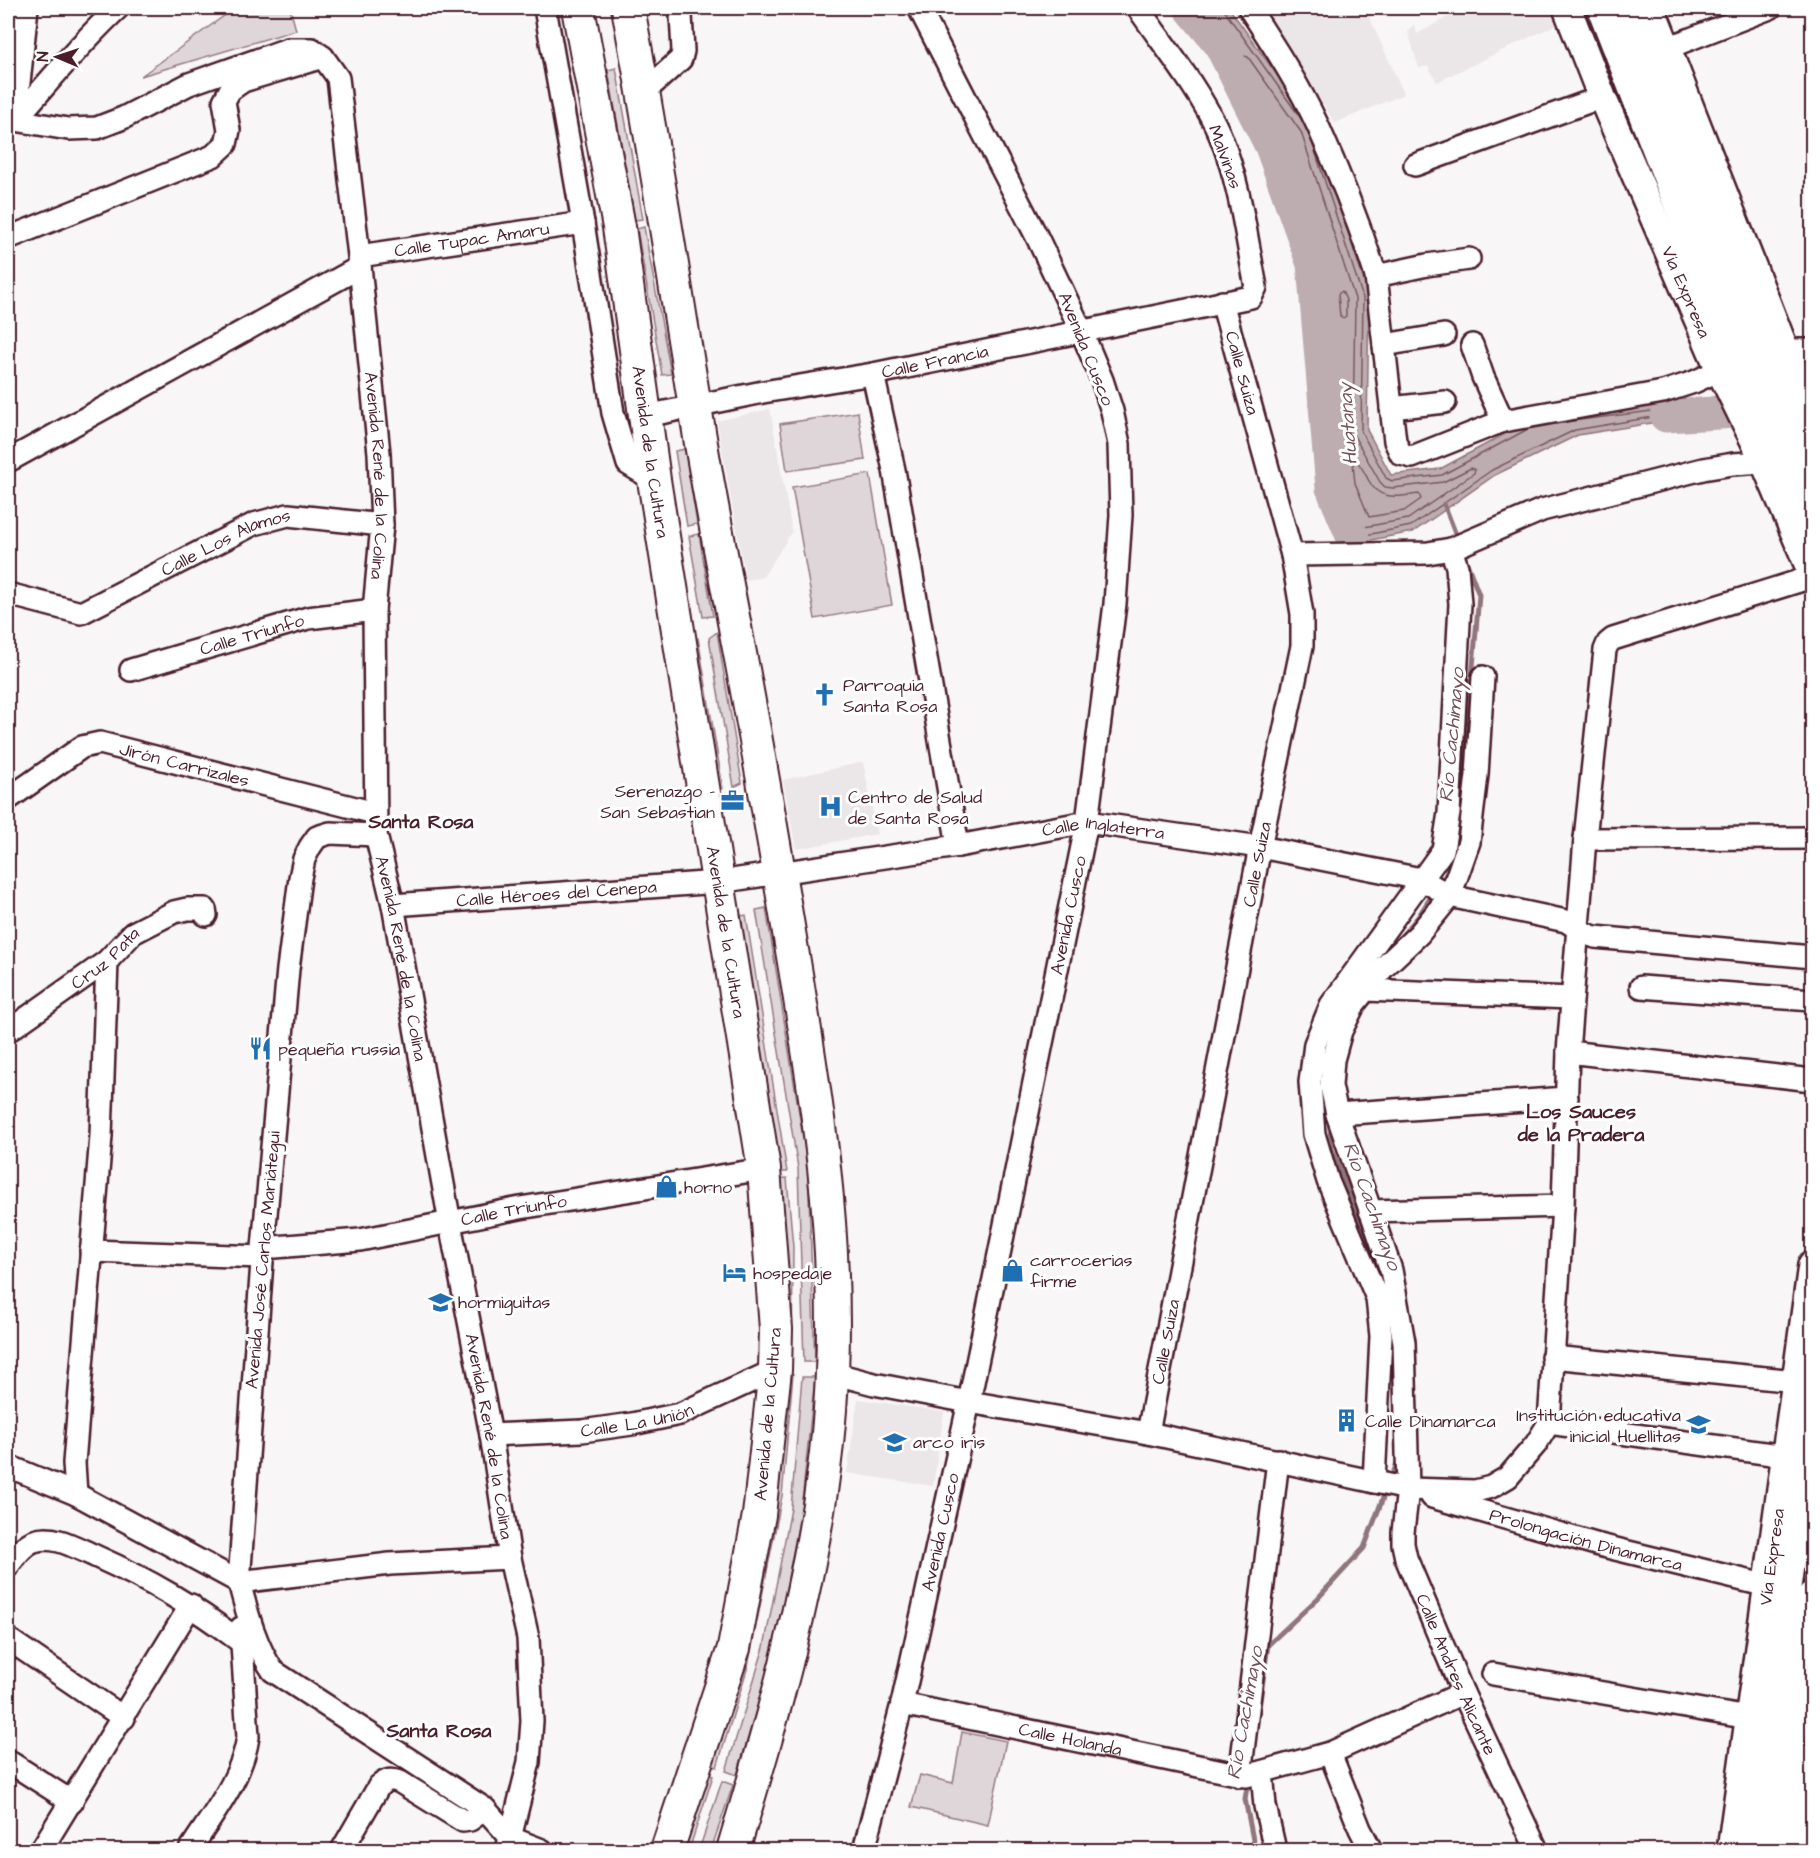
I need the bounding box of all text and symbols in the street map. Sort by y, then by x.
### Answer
north arrow [27,27,87,87]
text: N [32,51,54,62]
street label: Malvinas [1202,122,1248,192]
street label: Calle Tupac Amaru [393,216,551,263]
street label: Vía Expresa [1655,242,1717,342]
street label: Avenida Cusco [1052,289,1120,409]
street label: Calle Suiza [1219,328,1265,418]
street label: Calle Francia [879,338,990,384]
street label: Avenida de la Cultura [626,364,676,540]
street label: Avenida René de la Colina [358,370,395,581]
water label: Huatanay [1331,380,1366,466]
street label: Calle Los Alamos [157,502,293,582]
street label: Calle Triunfo [197,607,307,662]
water label: Río Cachimayo [1432,665,1473,803]
place label: Parroquia Santa Rosa [843,673,938,719]
church icon: Parroquia Santa Rosa [812,682,838,708]
street label: Jirón Carrizales [117,736,252,793]
place label: Serenazgo - San Sebastian [600,779,715,825]
place label: Centro de Salud de Santa Rosa [848,785,982,831]
office icon: Serenazgo - San Sebastian [720,788,746,814]
hospital icon: Centro de Salud de Santa Rosa [817,794,843,820]
district label: Santa Rosa [367,808,474,836]
street label: Calle Inglaterra [1040,809,1166,846]
street label: Calle Suiza [1236,820,1277,909]
street label: Avenida de la Cultura [700,844,752,1020]
street label: Avenida René de la Colina [369,853,433,1063]
street label: Avenida Cusco [1044,854,1092,977]
street label: Calle Héroes del Cenepa [456,874,658,913]
street label: Cruz Pata [66,920,143,995]
restaurant icon: pequeña russia [247,1036,273,1062]
place label: pequeña russia [278,1037,400,1062]
district label: Los Sauces de la Pradera [1517,1098,1645,1149]
street label: Avenida José Carlos Mariátegui [239,1130,288,1390]
water label: Río Cachimayo [1335,1138,1409,1276]
shop icon: horno [653,1174,679,1200]
place label: horno [684,1175,732,1200]
street label: Calle Triunfo [459,1188,569,1232]
place label: carrocerias firme [1030,1248,1133,1294]
shop icon: carrocerias firme [999,1257,1025,1283]
hotel icon: hospedaje [722,1260,748,1286]
place label: hospedaje [753,1261,832,1286]
school or university icon: hormiguitas [427,1289,453,1315]
place label: hormiguitas [458,1290,550,1316]
street label: Calle Suiza [1145,1297,1186,1386]
street label: Avenida de la Cultura [748,1326,788,1502]
street label: Avenida René de la Colina [459,1331,519,1541]
street label: Calle La Unión [579,1397,698,1444]
place label: Institución educativa inicial Huellitas [1516,1403,1681,1449]
building icon: Calle Dinamarca [1334,1408,1360,1434]
place label: Calle Dinamarca [1365,1409,1496,1434]
school or university icon: Institución educativa inicial Huellitas [1686,1412,1712,1438]
school or university icon: arco iris [882,1429,908,1455]
place label: arco iris [913,1430,985,1455]
street label: Avenida Cusco [915,1471,965,1594]
street label: Prolongación Dinamarca [1487,1502,1685,1577]
street label: Vía Expresa [1753,1507,1791,1607]
street label: Calle Andres Alicante [1410,1590,1503,1759]
water label: Río Cachimayo [1220,1643,1272,1782]
street label: Calle Holanda [1016,1716,1124,1762]
district label: Santa Rosa [385,1717,492,1745]

